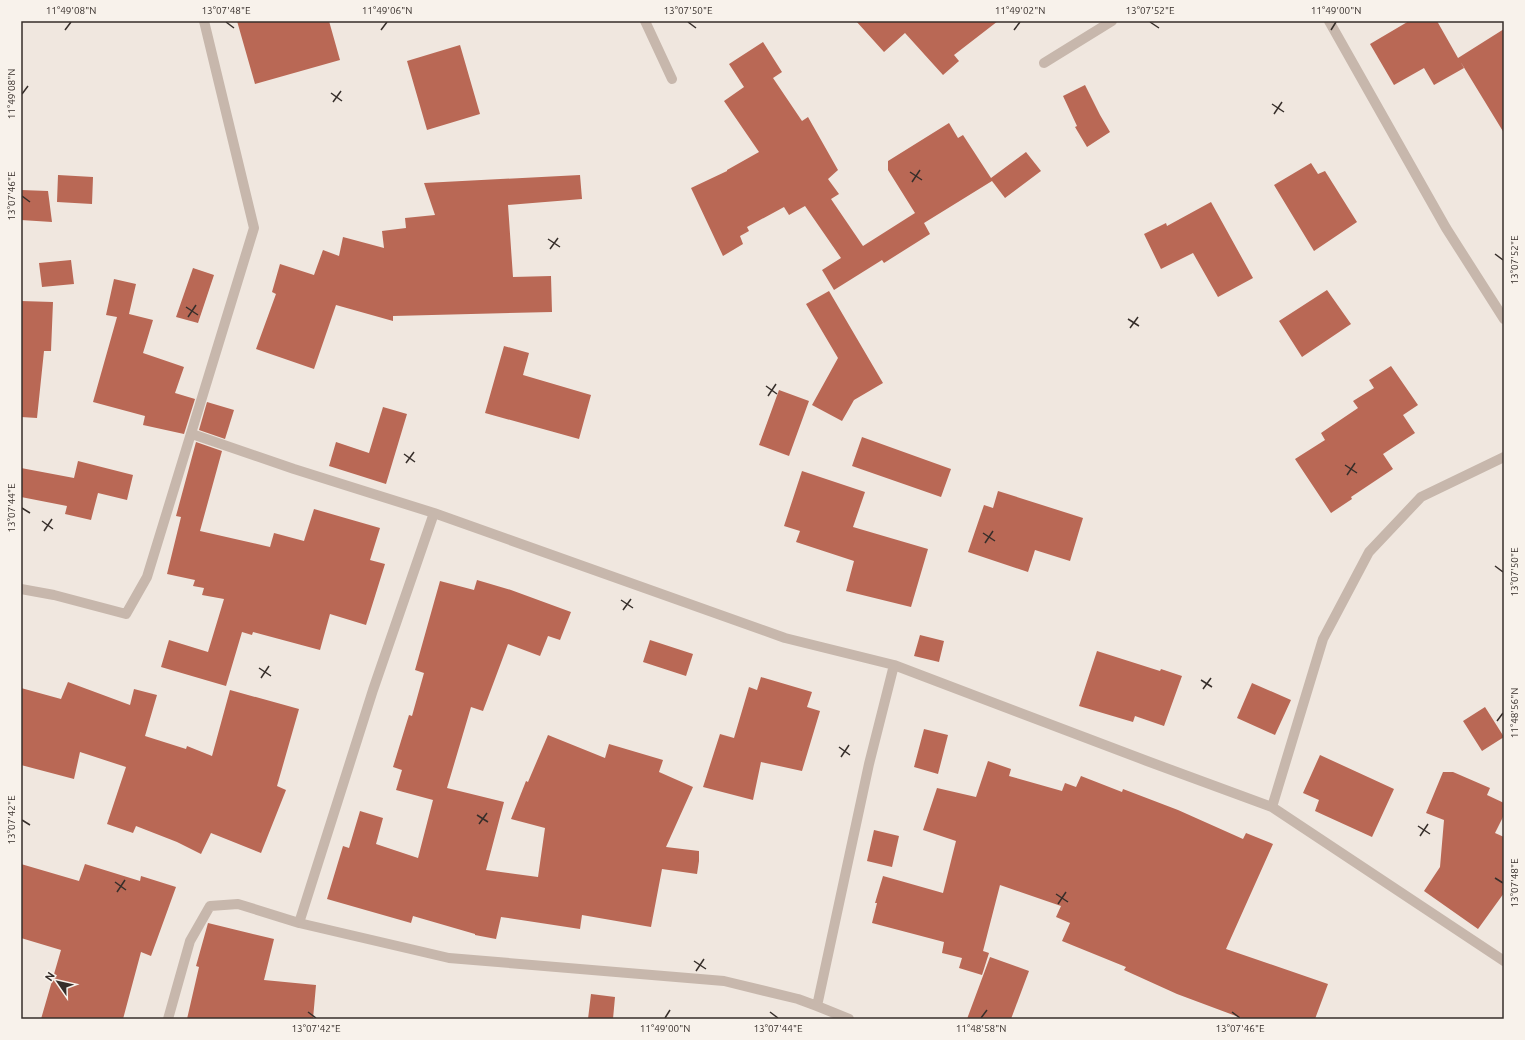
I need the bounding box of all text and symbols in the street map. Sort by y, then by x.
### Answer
text: 11°49'08"N [46,5,96,16]
text: 13°07'48"E [201,5,251,16]
text: 11°49'06"N [362,5,412,16]
text: 13°07'50"E [663,5,713,16]
text: 11°49'02"N [995,5,1045,16]
text: 13°07'52"E [1125,5,1175,16]
text: 11°49'00"N [1311,5,1361,16]
text: 11°49'08"N [6,69,17,119]
text: 13°07'46"E [6,171,17,221]
text: 13°07'52"E [1509,235,1520,285]
text: 13°07'44"E [6,483,17,533]
text: 13°07'50"E [1509,547,1520,597]
text: 11°48'56"N [1509,688,1520,738]
text: 13°07'42"E [6,795,17,845]
text: 13°07'48"E [1509,858,1520,908]
north arrow [38,962,78,1002]
text: N [42,970,57,983]
text: 13°07'42"E [291,1023,341,1034]
text: 11°49'00"N [640,1023,690,1034]
text: 13°07'44"E [753,1023,803,1034]
text: 11°48'58"N [956,1023,1006,1034]
text: 13°07'46"E [1215,1023,1265,1034]

